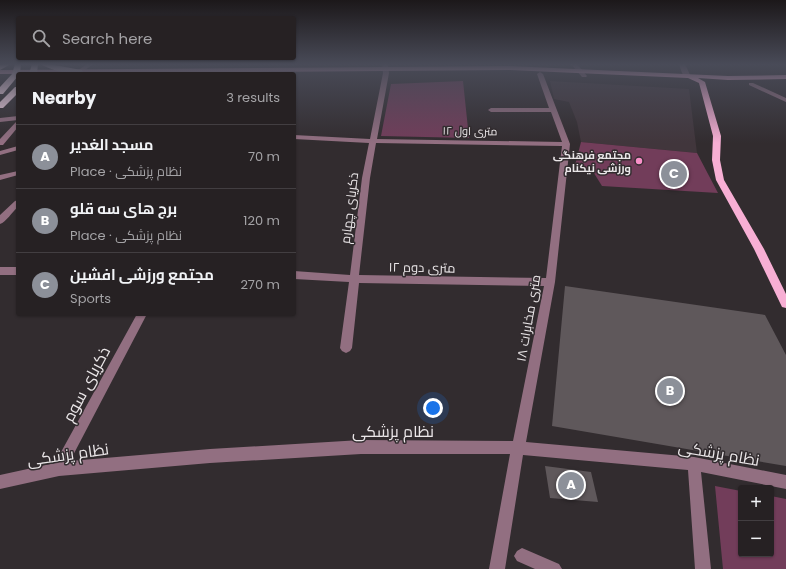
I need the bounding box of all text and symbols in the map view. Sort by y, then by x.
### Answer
search box [16,16,296,60]
icon: search [30,27,52,49]
text: Search here [62,28,152,49]
text: Nearby [32,86,96,110]
text: 3 results [226,88,280,107]
street label: ۱۲ متری اول [442,123,498,139]
text: مسجد الغدیر [70,134,154,155]
text: A [40,147,50,166]
text: 70 m [248,147,280,166]
place label: مجتمع فرهنگی ورزشی نیکنام [553,147,631,176]
marker: مجتمع فرهنگی ورزشی نیکنام [634,156,644,166]
pin: C [661,159,687,189]
text: Place · نظام پزشکی [70,162,182,181]
street label: ذکریای چهارم [336,171,363,245]
text: برج های سه قلو [70,198,177,219]
text: B [41,211,49,230]
text: 120 m [243,211,280,230]
text: Place · نظام پزشکی [70,226,182,245]
street label: ۱۲ متری دوم [388,257,456,278]
text: مجتمع ورزشی افشین [70,264,214,285]
street label: ۱۸ متری مخابرات [511,273,545,363]
text: C [40,275,50,294]
text: 270 m [240,275,280,294]
text: Sports [70,289,111,308]
street label: ذکریای سوم [57,342,116,426]
pin: B [657,376,683,406]
your location [423,398,443,418]
street label: نظام پزشکی [352,420,434,443]
street label: نظام پزشکی [676,435,761,472]
street label: نظام پزشکی [26,437,110,472]
pin: A [558,470,584,500]
map controls [738,485,774,557]
button: + [738,485,774,521]
button: − [738,521,774,557]

